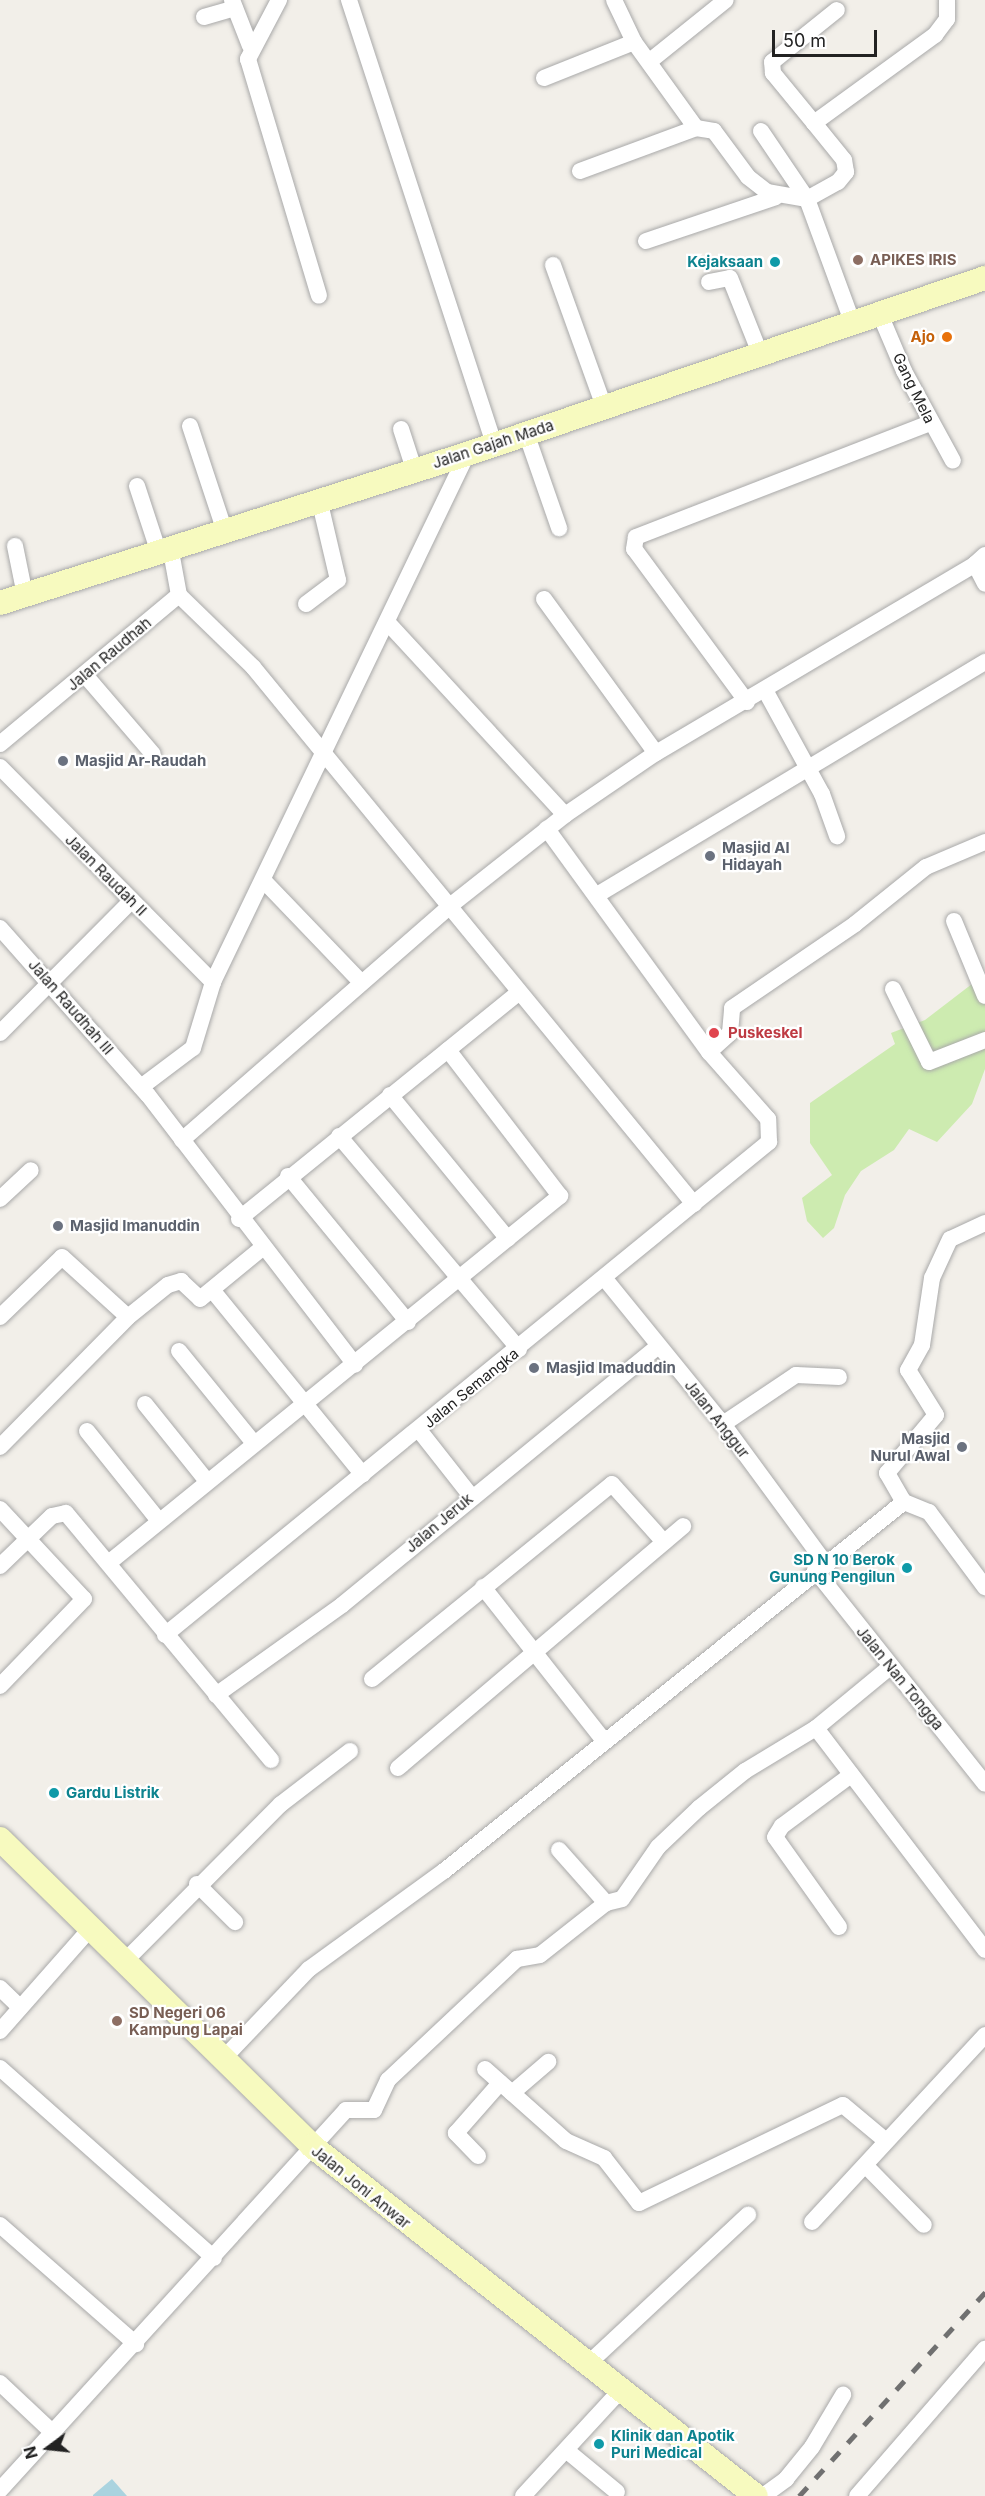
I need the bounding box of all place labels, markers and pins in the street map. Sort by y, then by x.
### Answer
place label: APIKES IRIS [870,251,956,269]
place label: Kejaksaan [687,253,763,271]
marker: APIKES IRIS [851,253,865,267]
marker: Kejaksaan [768,255,782,269]
place label: Ajo [911,328,935,346]
marker: Ajo [940,330,954,344]
place label: Masjid Ar-Raudah [75,752,206,770]
marker: Masjid Ar-Raudah [56,754,70,768]
place label: Masjid Al Hidayah [722,838,789,873]
marker: Masjid Al Hidayah [703,849,717,863]
marker: Puskeskel [705,1024,723,1042]
place label: Puskeskel [728,1024,803,1042]
place label: Masjid Imanuddin [70,1217,200,1235]
marker: Masjid Imanuddin [51,1219,65,1233]
place label: Masjid Imaduddin [546,1359,676,1377]
marker: Masjid Imaduddin [527,1361,541,1375]
place label: Masjid Nurul Awal [870,1429,950,1464]
marker: Masjid Nurul Awal [955,1440,969,1454]
place label: SD N 10 Berok Gunung Pengilun [769,1550,895,1585]
marker: SD N 10 Berok Gunung Pengilun [900,1561,914,1575]
place label: Gardu Listrik [66,1784,159,1802]
marker: Gardu Listrik [47,1786,61,1800]
place label: SD Negeri 06 Kampung Lapai [129,2003,243,2038]
marker: SD Negeri 06 Kampung Lapai [110,2014,124,2028]
place label: Klinik dan Apotik Puri Medical [611,2426,735,2461]
marker: Klinik dan Apotik Puri Medical [592,2437,606,2451]

